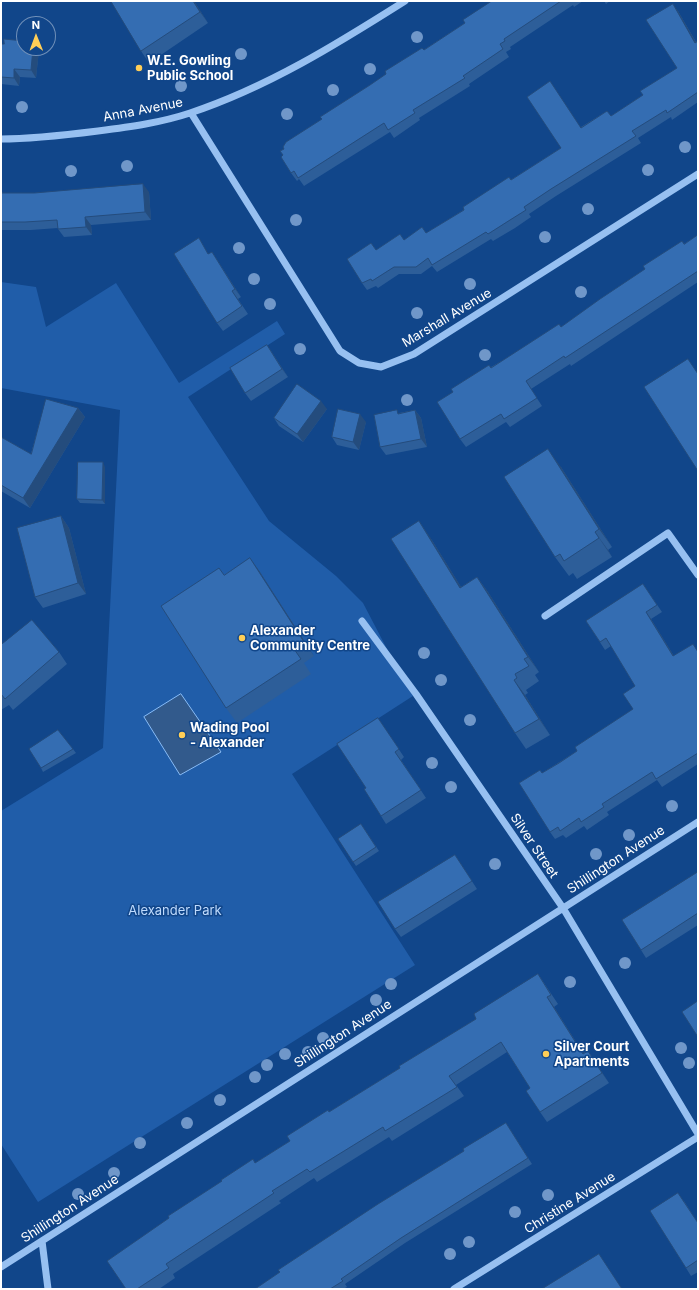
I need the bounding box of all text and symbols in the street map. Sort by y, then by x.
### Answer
north arrow [16,16,56,56]
text: N [31,18,40,32]
place label: W.E. Gowling Public School [147,53,233,84]
marker: W.E. Gowling Public School [134,63,144,73]
street label: Anna Avenue [102,95,184,125]
street label: Marshall Avenue [400,285,494,351]
place label: Alexander Community Centre [250,623,370,654]
marker: Alexander Community Centre [237,633,247,643]
place label: Wading Pool - Alexander [190,720,269,751]
marker: Wading Pool - Alexander [177,730,187,740]
street label: Silver Street [507,811,561,881]
street label: Shillington Avenue [564,823,668,897]
park label: Alexander Park [128,903,222,919]
street label: Shillington Avenue [291,997,395,1071]
place label: Silver Court Apartments [554,1039,630,1070]
marker: Silver Court Apartments [541,1049,551,1059]
street label: Christine Avenue [522,1169,618,1237]
street label: Shillington Avenue [18,1172,122,1246]

